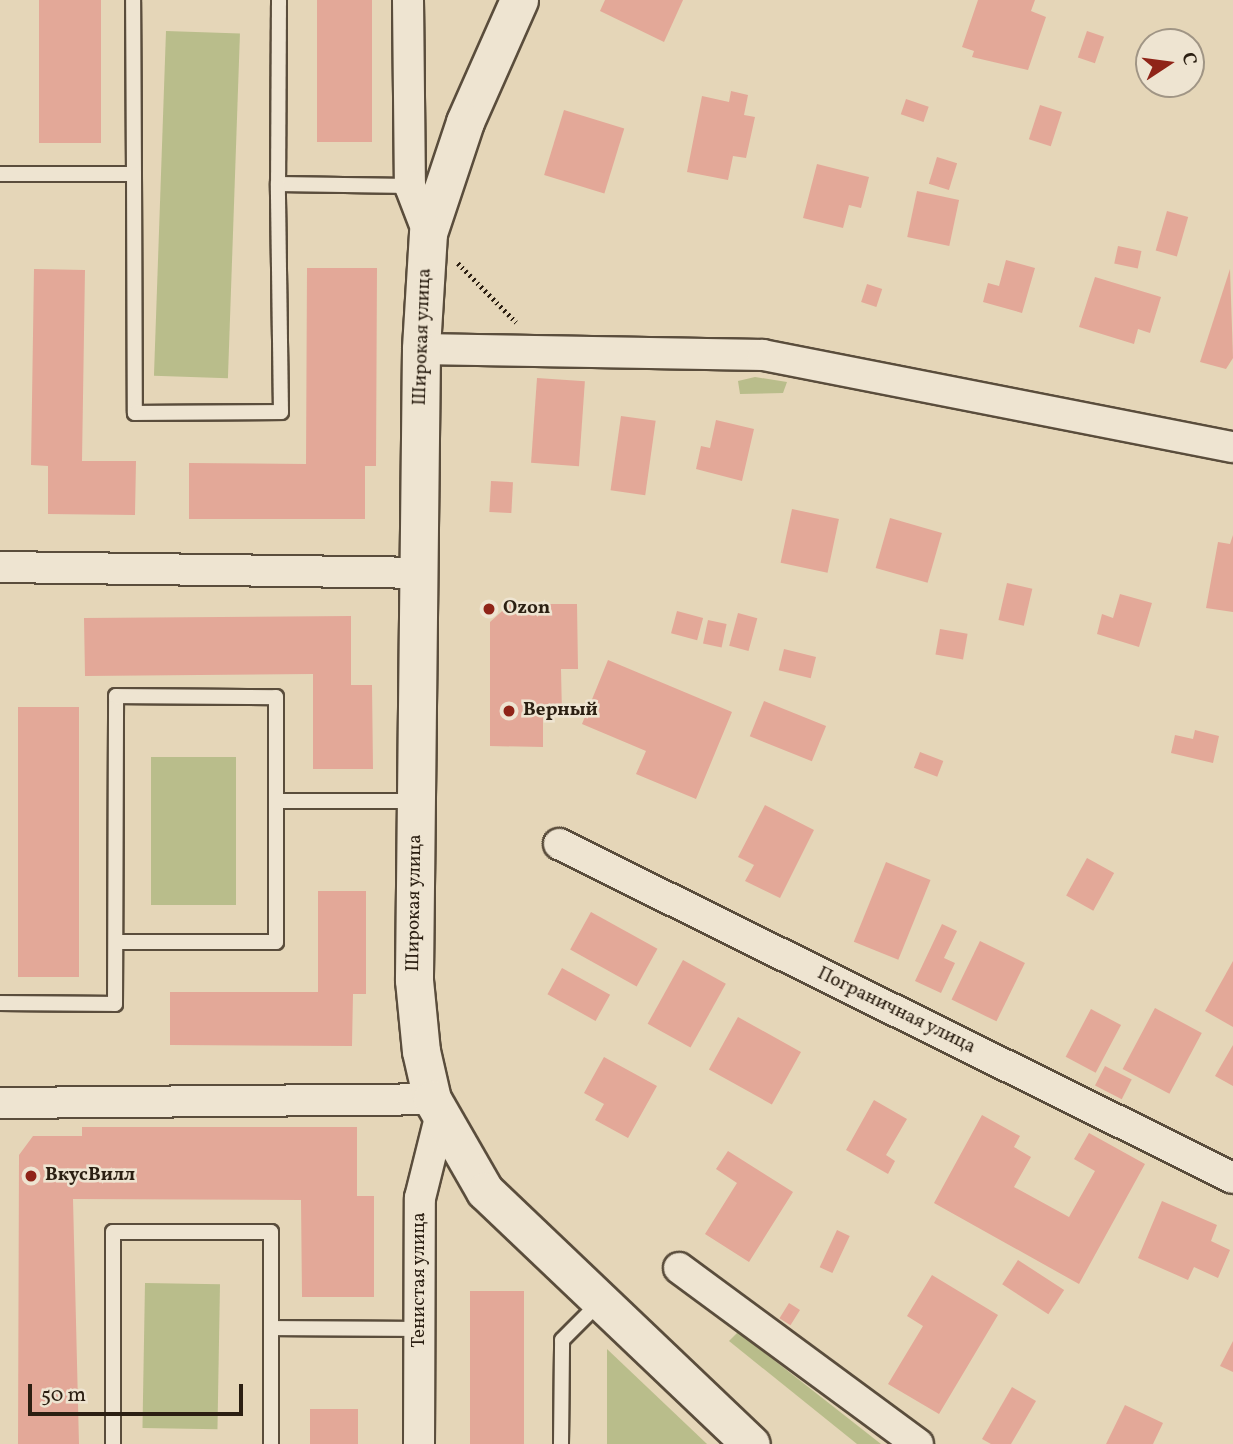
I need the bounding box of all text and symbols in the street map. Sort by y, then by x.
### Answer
north arrow [1135,28,1205,98]
text: С [1174,50,1203,68]
street label: Широкая улица [409,268,437,406]
place label: Ozon [503,598,550,620]
marker: Ozon [481,601,497,617]
place label: Верный [523,700,598,722]
marker: Верный [501,703,517,719]
street label: Широкая улица [402,834,428,972]
street label: Пограничная улица [813,963,979,1059]
place label: ВкусВилл [45,1165,135,1187]
marker: ВкусВилл [23,1168,39,1184]
street label: Тенистая улица [409,1212,431,1348]
scale bar [32,1370,247,1414]
text: 50 m [41,1381,86,1410]

